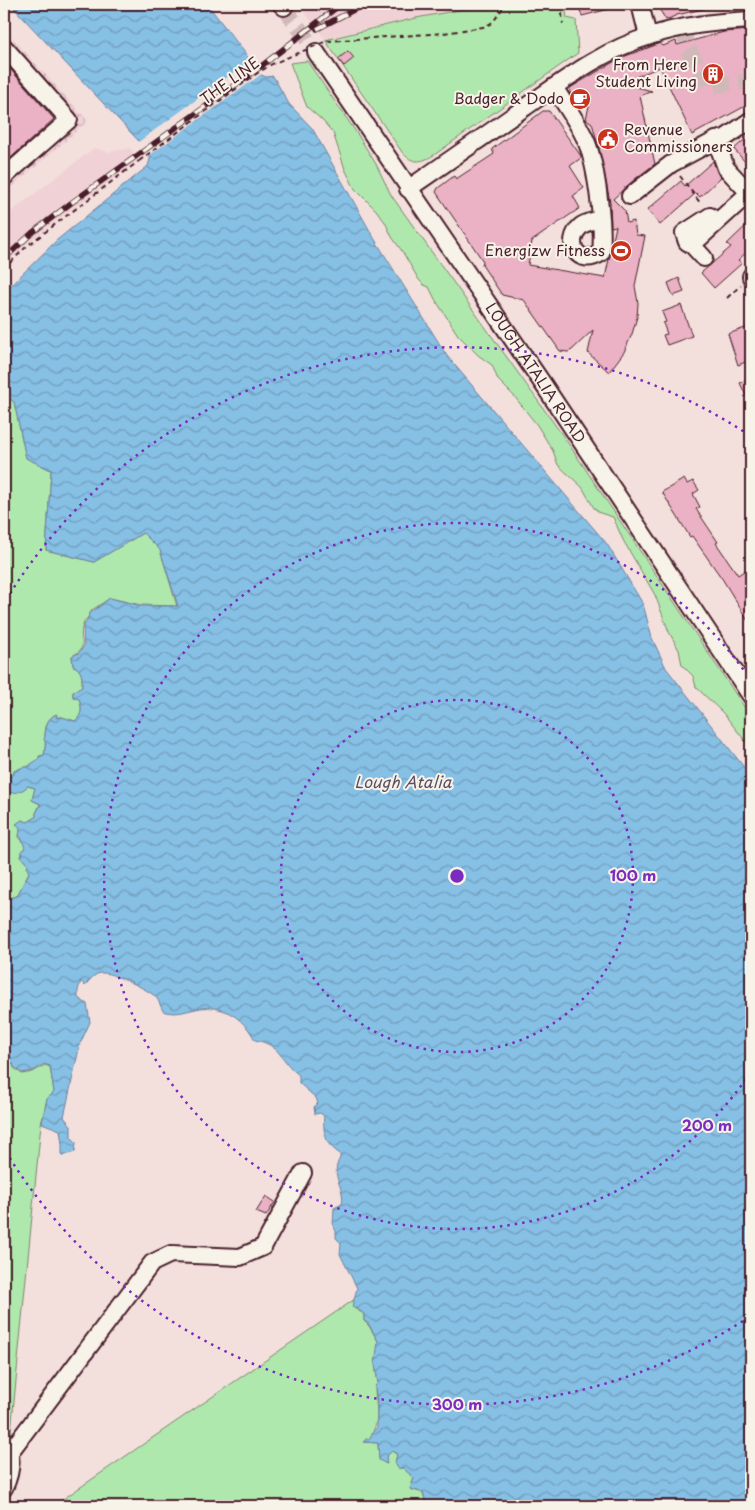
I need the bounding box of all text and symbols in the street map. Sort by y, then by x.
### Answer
street label: THE LINE [195,50,264,109]
place label: From Here | Student Living [595,52,697,92]
building icon: From Here | Student Living [701,62,725,86]
place label: Badger & Dodo [453,86,564,109]
cafe icon: Badger & Dodo [568,87,592,111]
place label: Revenue Commissioners [624,117,733,157]
public building icon: Revenue Commissioners [596,127,620,151]
place label: Energizw Fitness [485,238,605,261]
sports icon: Energizw Fitness [609,239,633,263]
street label: LOUGH ATALIA ROAD [481,298,592,447]
water label: Lough Atalia [355,769,453,793]
text: 100 m [610,863,656,886]
centre of rings [448,867,466,885]
text: 200 m [682,1113,732,1136]
text: 300 m [432,1392,482,1415]

